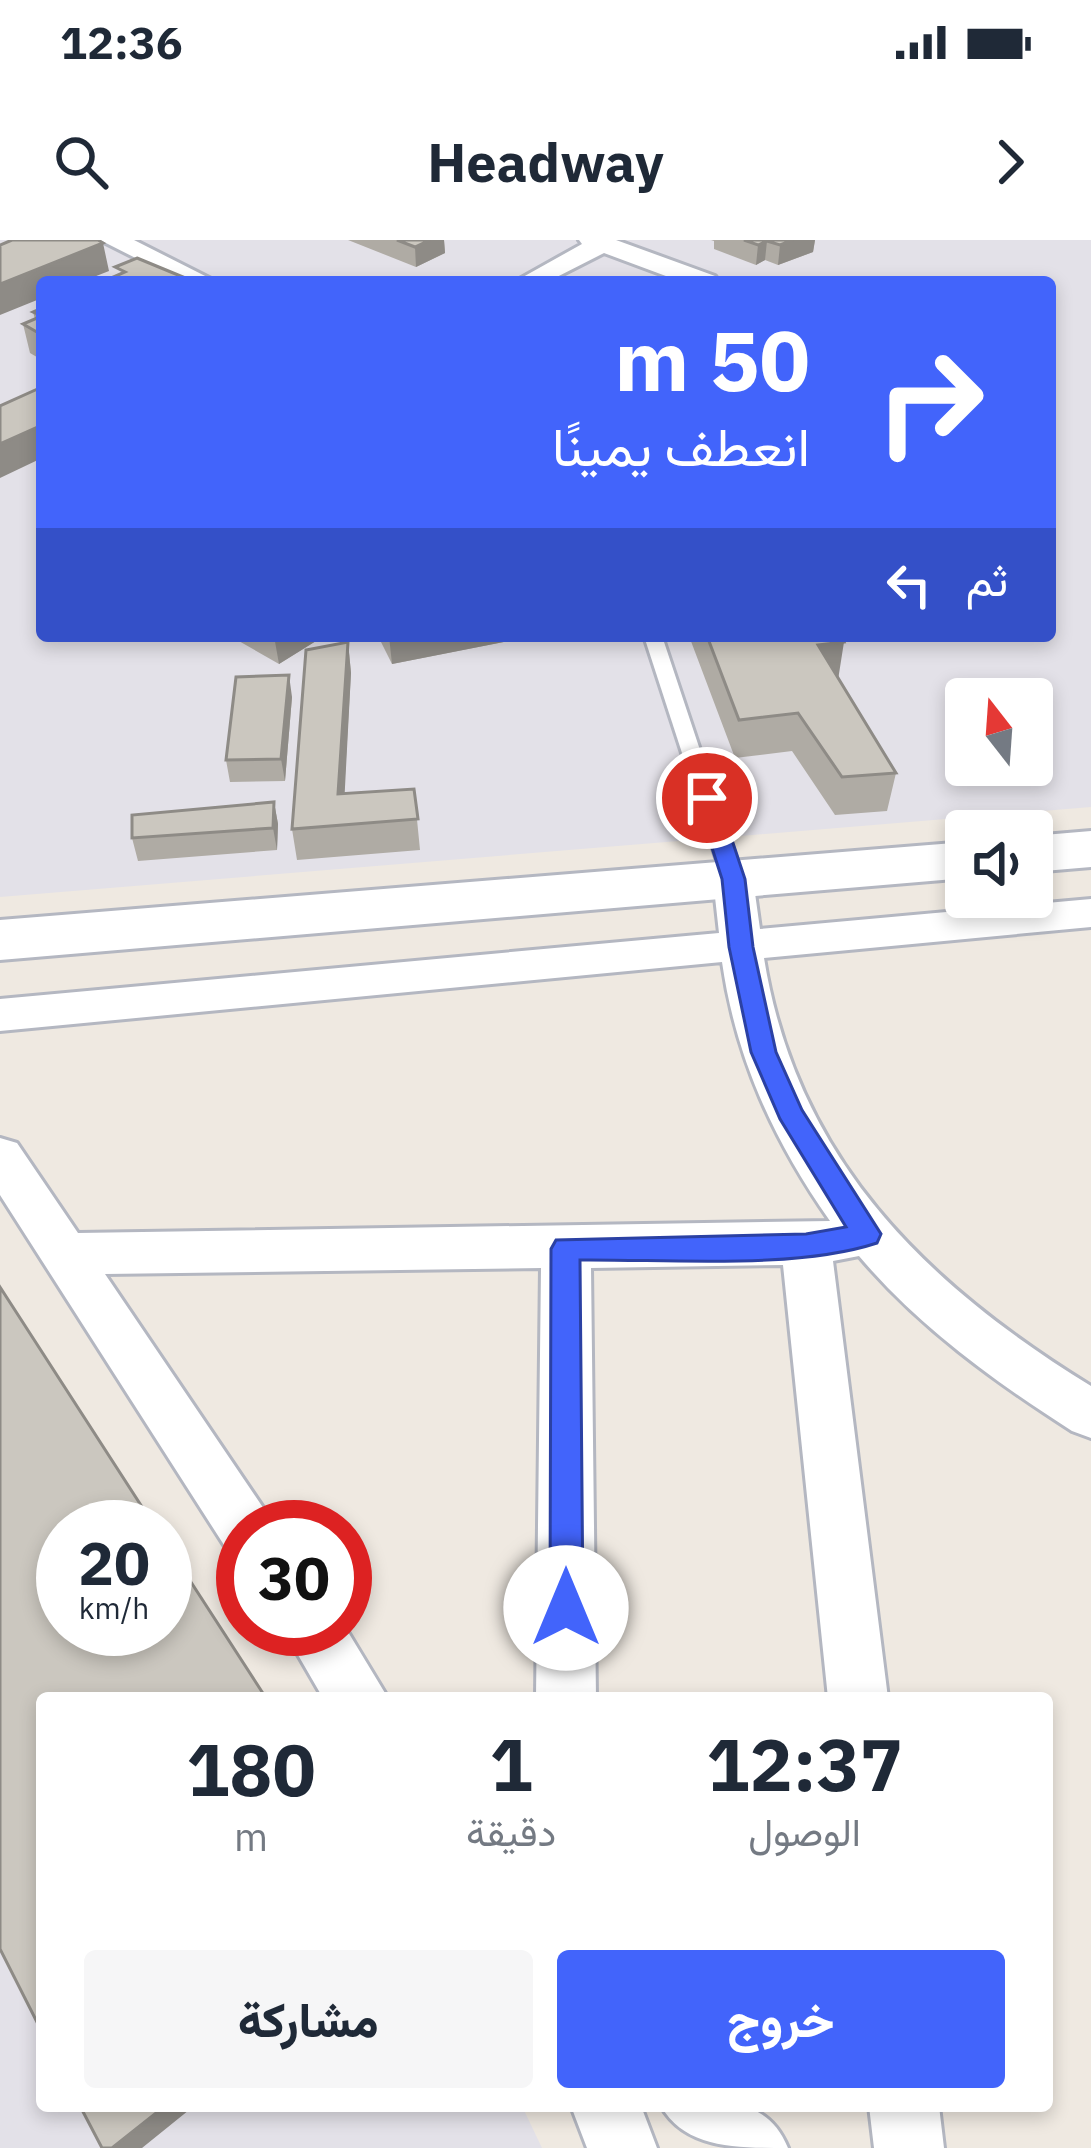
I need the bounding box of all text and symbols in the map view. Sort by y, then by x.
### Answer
text: 12:36 [60,13,183,71]
text: Headway [427,127,664,197]
icon: search [48,129,114,195]
icon: forward [977,129,1043,195]
text: 50 m [614,305,810,414]
icon: right [852,324,1008,480]
text: انعطف يمينًا [552,411,810,481]
text: ثم [966,550,1008,608]
icon: left [876,552,942,618]
north arrow [945,678,1053,786]
map controls [945,678,1053,918]
pin [656,747,758,849]
icon: arrive [674,765,740,831]
button: sound [945,810,1053,918]
speed limit sign: 30 [216,1500,372,1656]
text: 20 [78,1523,150,1602]
position arrow [503,1545,629,1671]
text: km/h [79,1588,149,1627]
text: 1 [489,1717,533,1811]
text: 12:37 [706,1717,903,1811]
text: 180 [186,1722,316,1816]
text: دقيقة [466,1806,556,1857]
text: الوصول [748,1806,861,1857]
text: m [234,1811,268,1862]
button: مشاركة [84,1950,533,2088]
button: خروج [557,1950,1005,2088]

